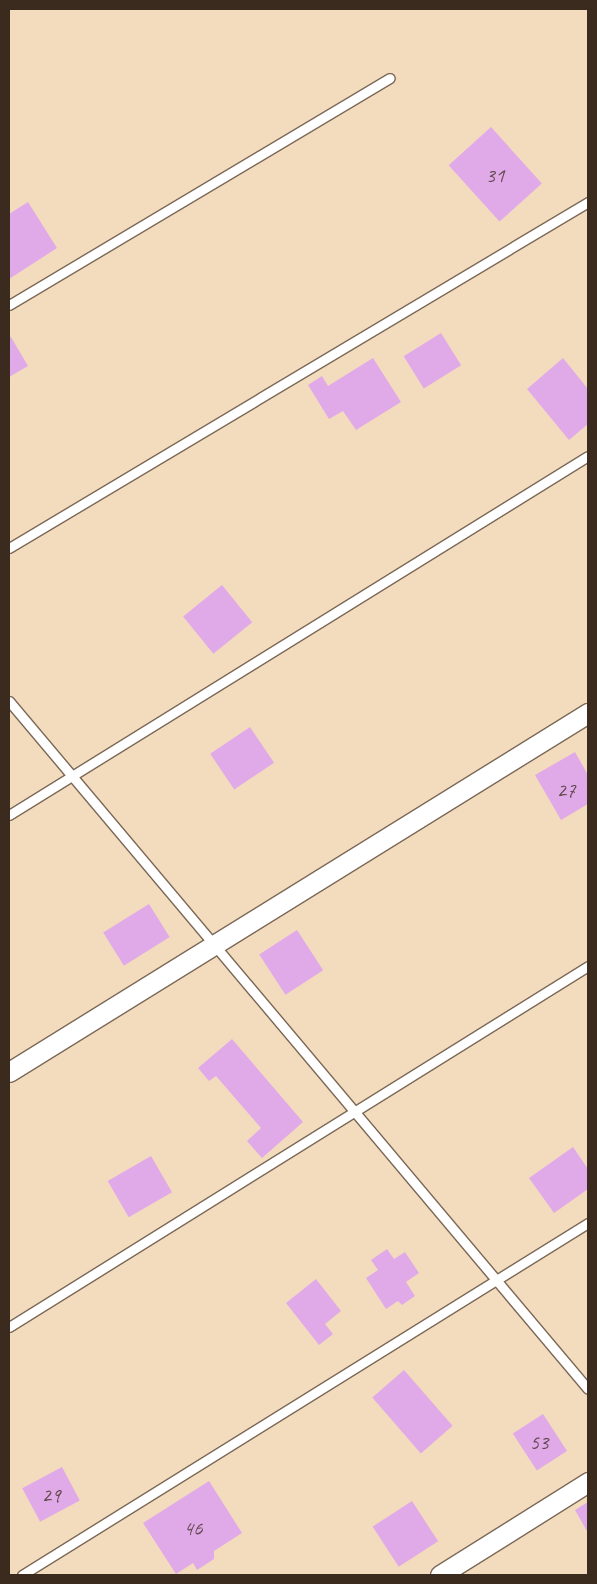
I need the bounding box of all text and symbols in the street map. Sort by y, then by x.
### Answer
house number: 31 [486,162,504,188]
house number: 27 [557,777,575,803]
house number: 53 [530,1429,548,1455]
house number: 29 [42,1482,60,1508]
house number: 46 [184,1515,202,1541]

